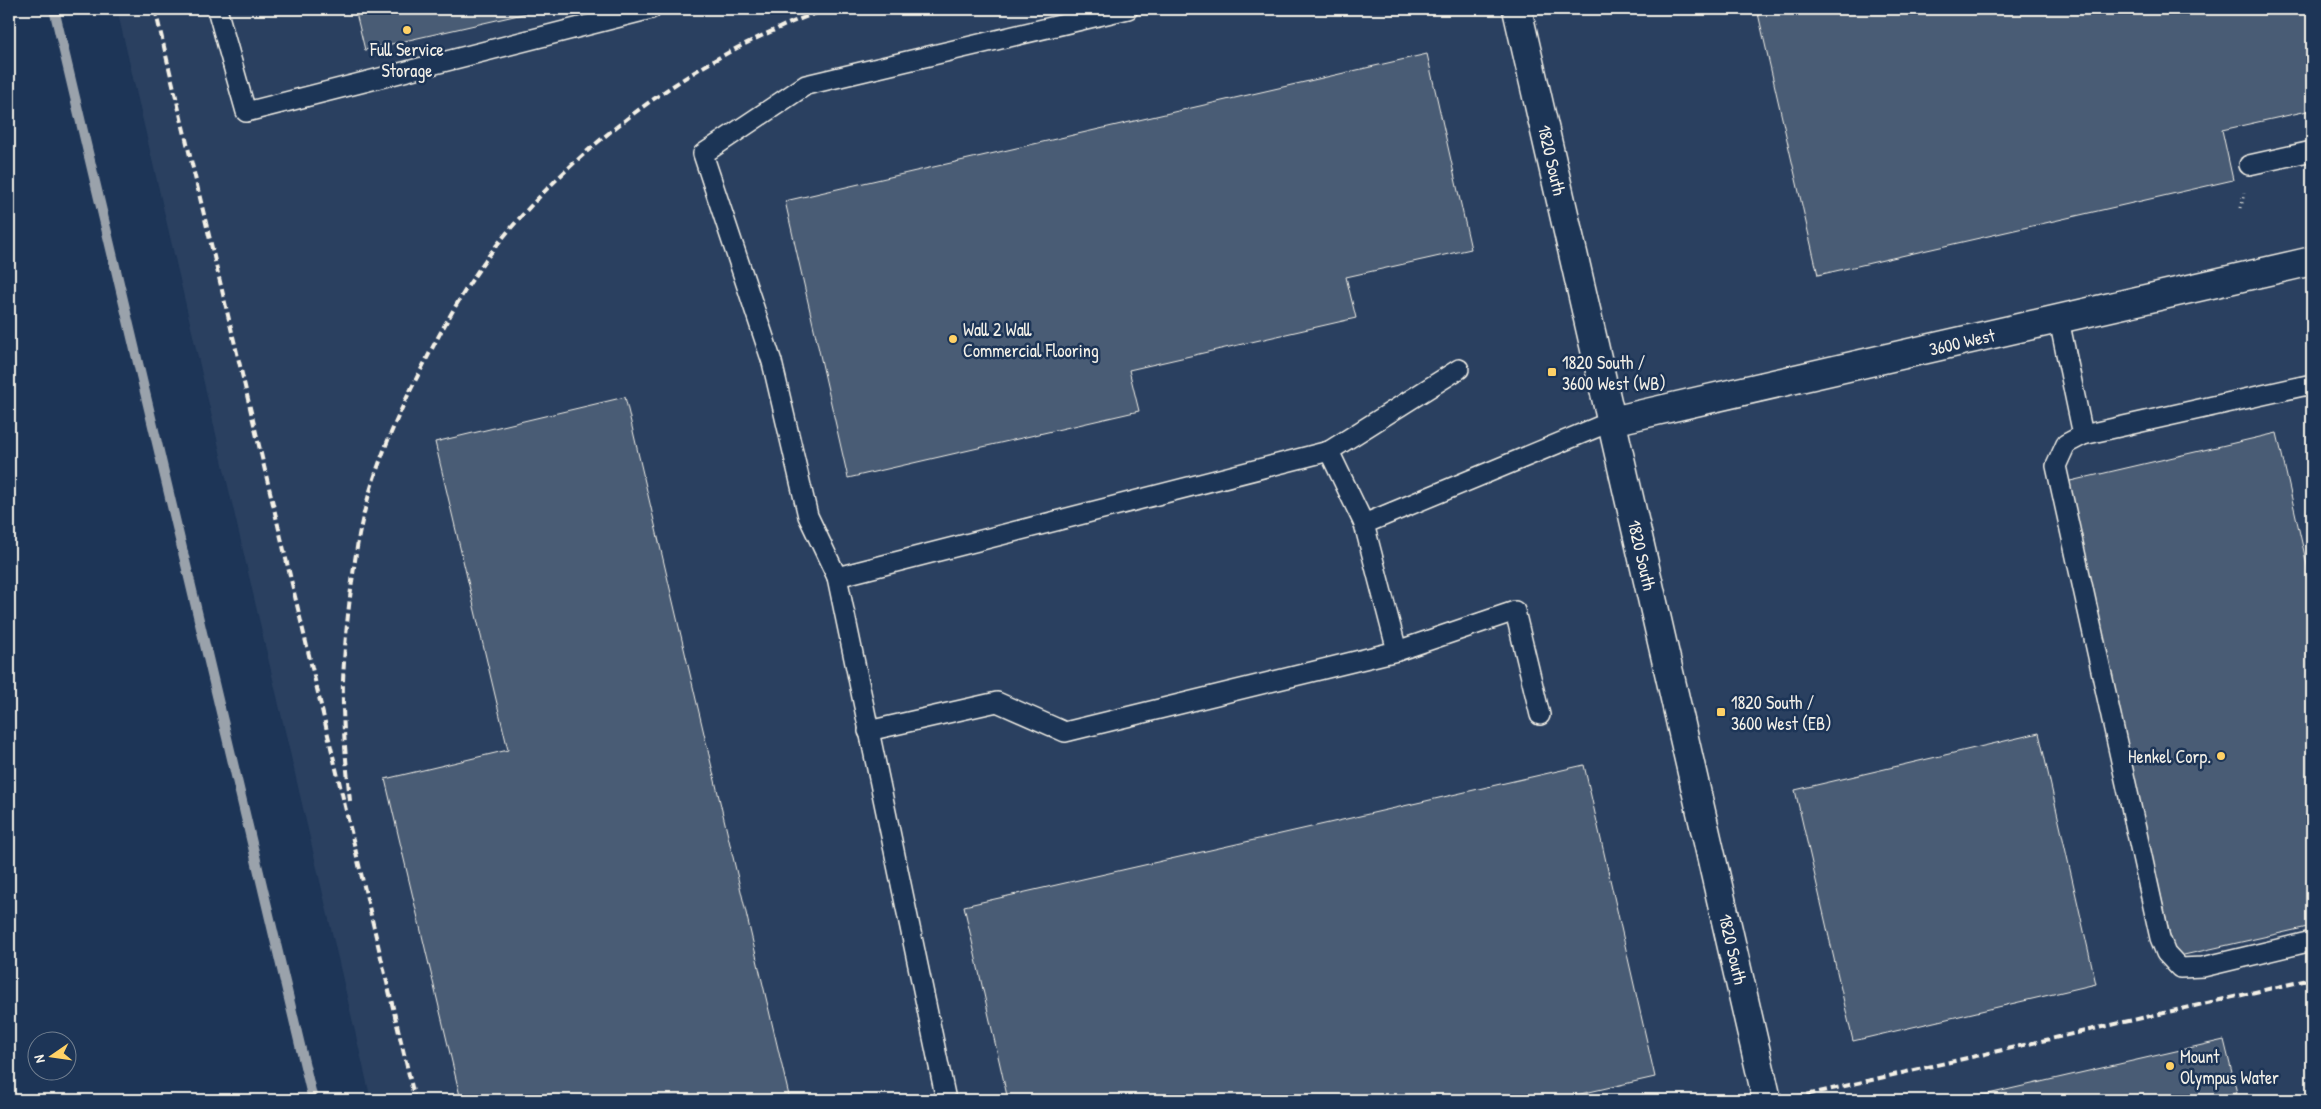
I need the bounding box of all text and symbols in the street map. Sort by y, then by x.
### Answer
marker: Full Service Storage [401,24,413,36]
place label: Full Service Storage [369,37,444,83]
street label: 1820 South [1532,122,1572,198]
place label: Wall 2 Wall Commercial Flooring [963,317,1099,363]
street label: 3600 West [1927,322,1998,362]
marker: Wall 2 Wall Commercial Flooring [947,333,959,345]
place label: 1820 South / 3600 West (WB) [1562,350,1666,396]
marker: 1820 South / 3600 West (WB) [1546,366,1558,378]
street label: 1820 South [1622,517,1662,593]
place label: 1820 South / 3600 West (EB) [1731,690,1832,736]
marker: 1820 South / 3600 West (EB) [1715,706,1727,718]
place label: Henkel Corp. [2128,744,2211,769]
marker: Henkel Corp. [2215,750,2227,762]
street label: 1820 South [1713,911,1753,987]
north arrow [28,1032,78,1082]
place label: Mount Olympus Water [2180,1044,2279,1090]
text: N [29,1053,49,1065]
marker: Mount Olympus Water [2164,1060,2176,1072]

